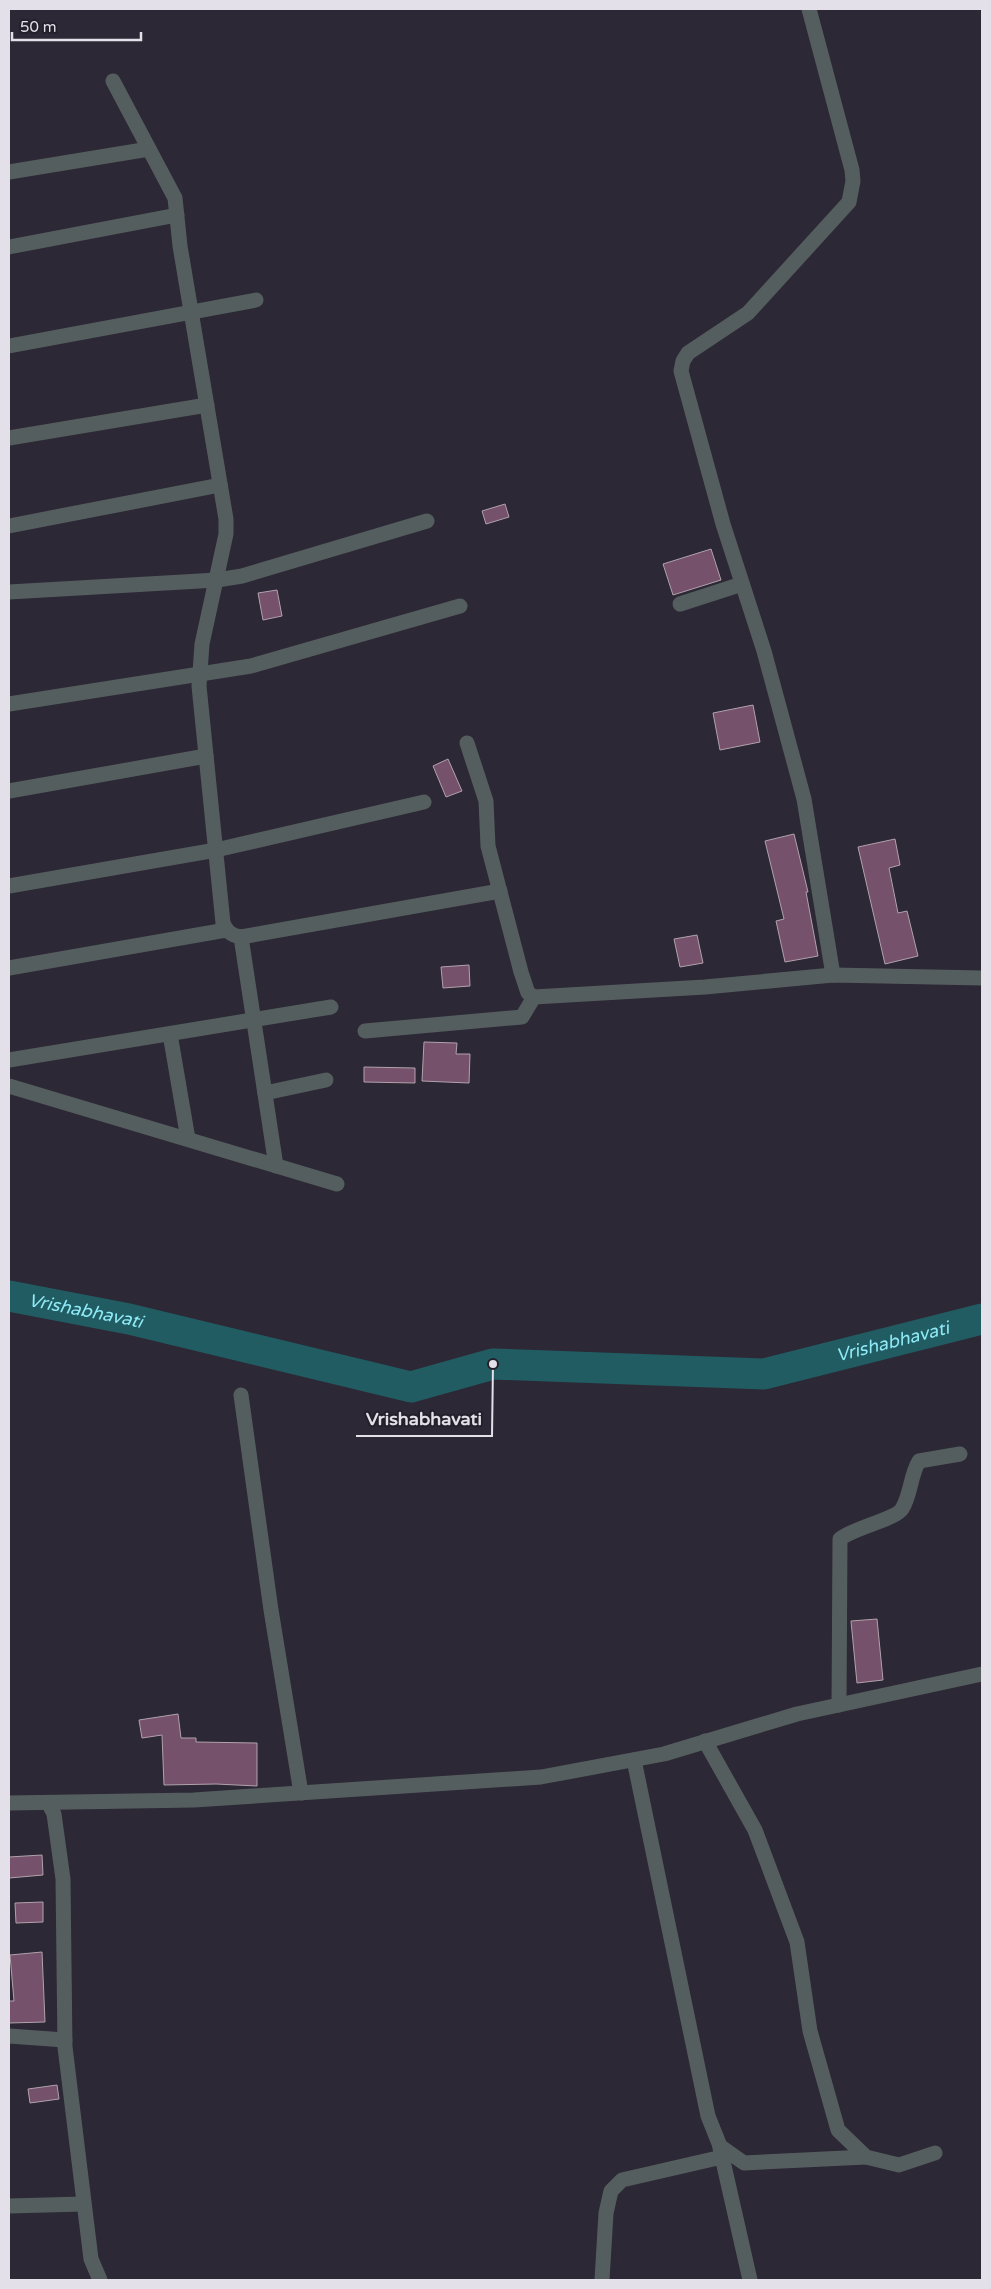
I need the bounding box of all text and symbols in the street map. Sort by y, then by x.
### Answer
scale bar [12,10,141,42]
text: 50 m [20,18,57,36]
water label: Vrishabhavati [27,1289,147,1334]
water label: Vrishabhavati [834,1316,954,1366]
callout: Vrishabhavati [356,1403,492,1436]
text: Vrishabhavati [366,1408,482,1430]

